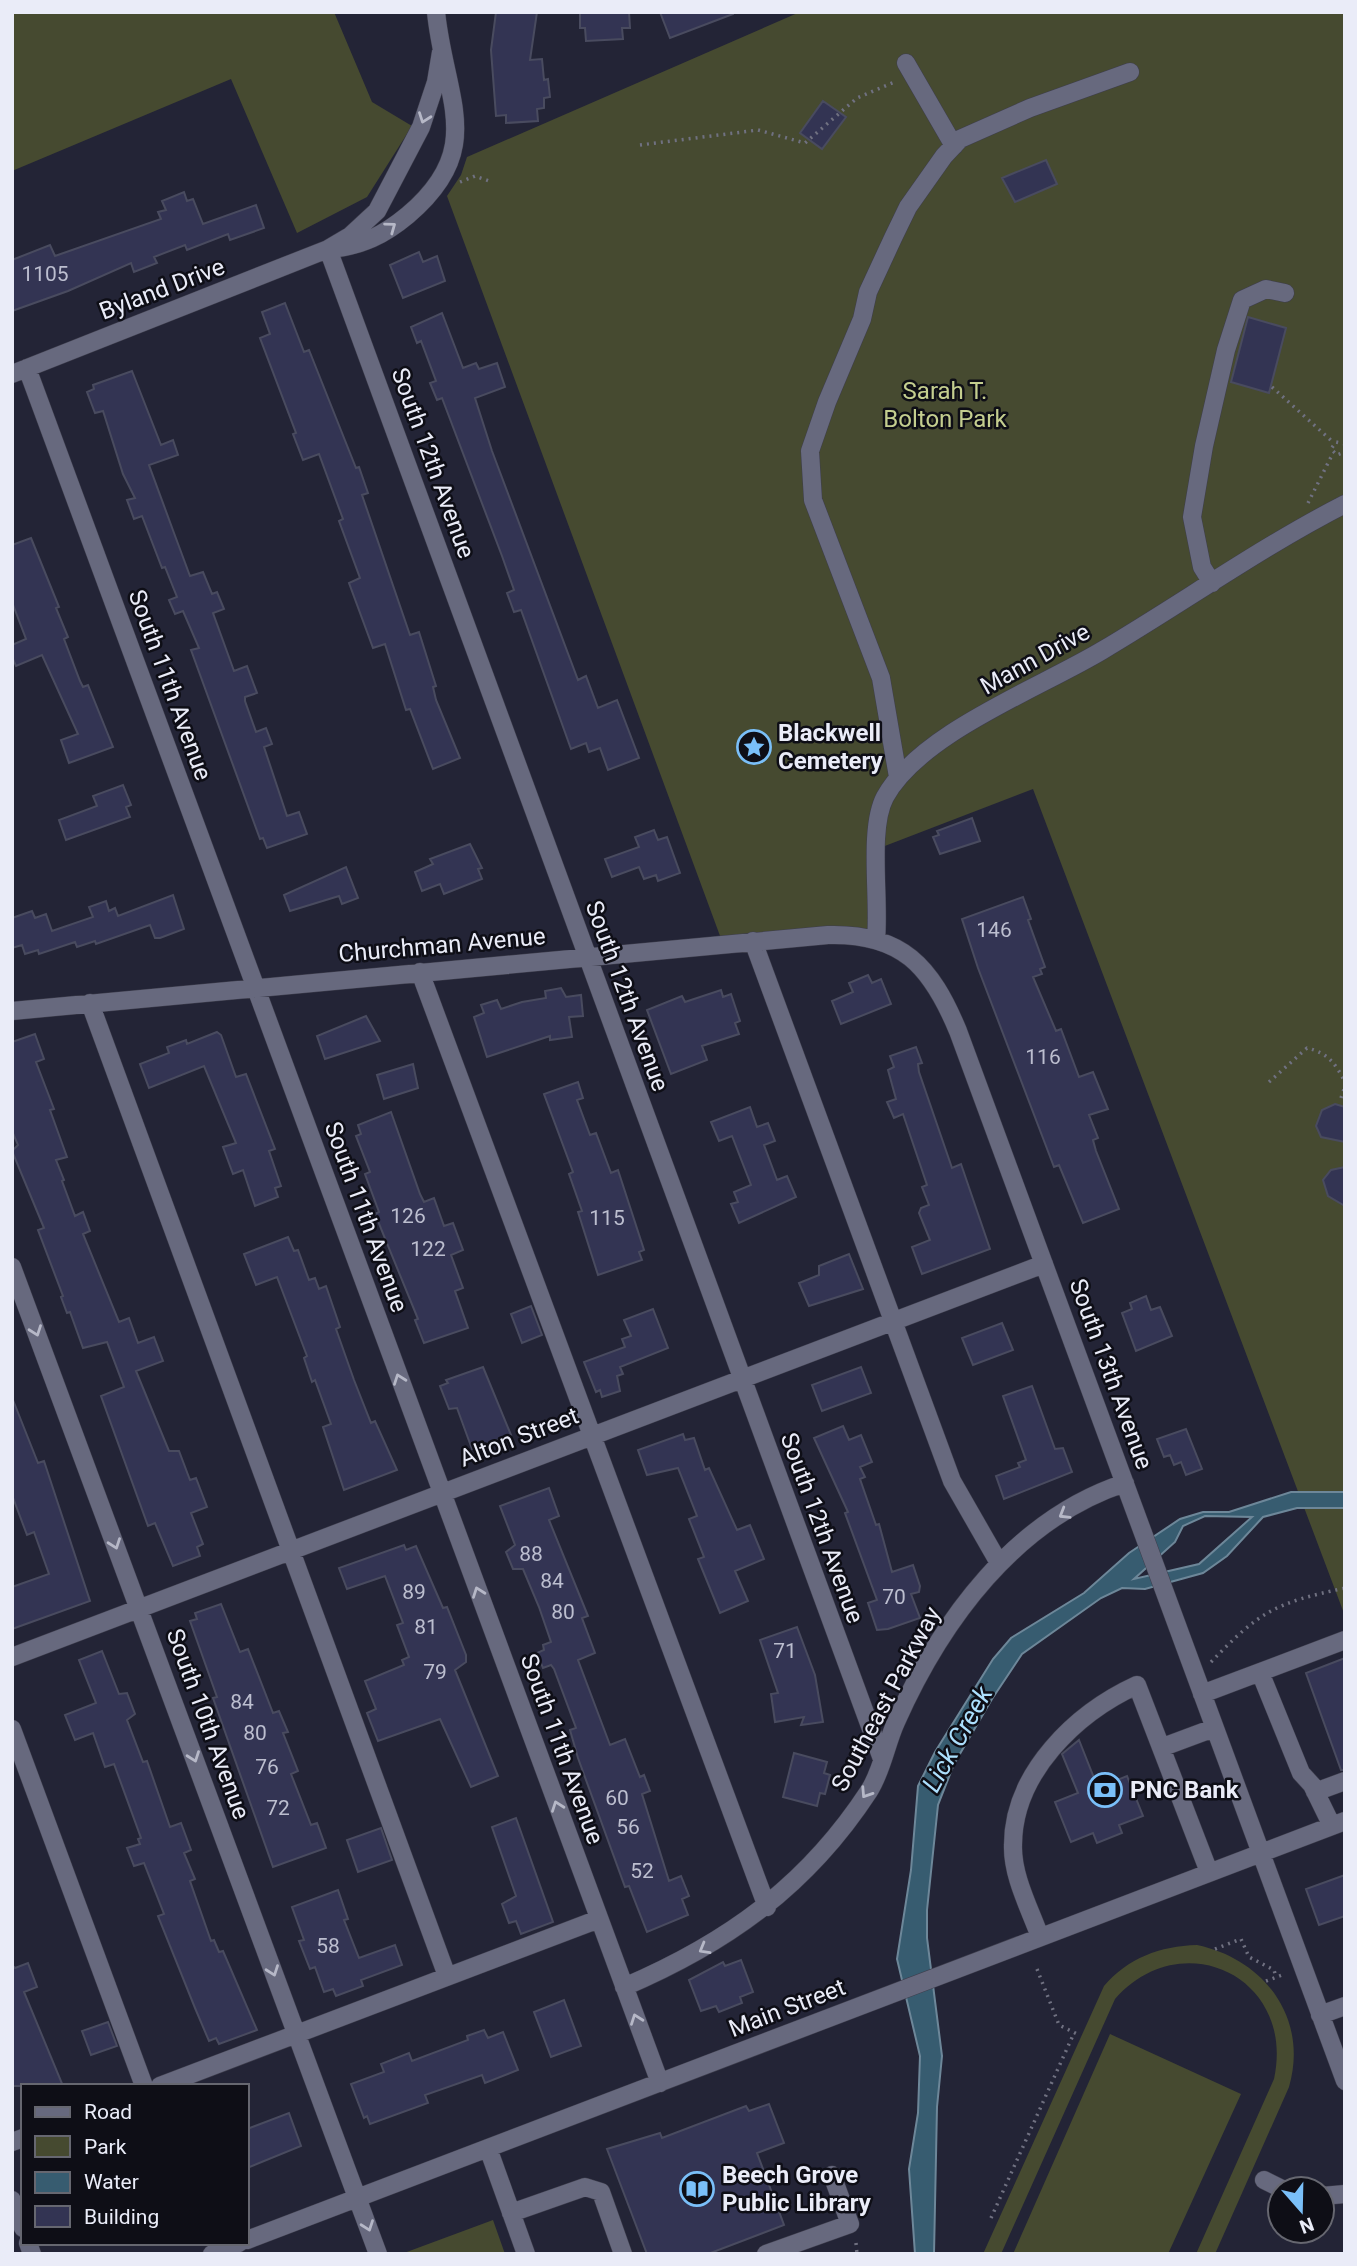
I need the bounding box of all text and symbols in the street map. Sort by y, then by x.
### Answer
one-way arrow [418,112,432,124]
one-way arrow [383,223,396,235]
street label: Byland Drive [95,252,229,326]
house number: 1105 [21,262,69,286]
street label: South 12th Avenue [386,364,480,562]
park label: Sarah T. Bolton Park [883,377,1008,433]
street label: South 11th Avenue [123,586,217,784]
street label: Mann Drive [976,618,1094,700]
place label: Blackwell Cemetery [778,719,883,775]
place icon: Blackwell Cemetery [735,728,773,766]
street label: South 12th Avenue [580,897,674,1095]
house number: 146 [976,918,1012,942]
street label: Churchman Avenue [337,922,547,968]
house number: 116 [1025,1045,1061,1069]
street label: South 11th Avenue [319,1118,413,1316]
house number: 126 [390,1204,426,1228]
house number: 115 [589,1206,625,1230]
house number: 122 [410,1237,446,1261]
street label: South 13th Avenue [1064,1275,1158,1473]
one-way arrow [28,1324,42,1336]
one-way arrow [394,1373,408,1385]
street label: Alton Street [455,1401,583,1473]
street label: South 12th Avenue [775,1429,869,1627]
one-way arrow [1059,1505,1072,1518]
one-way arrow [107,1538,121,1550]
house number: 88 [519,1542,543,1566]
house number: 84 [540,1569,564,1593]
house number: 89 [402,1580,426,1604]
house number: 70 [882,1585,906,1609]
one-way arrow [472,1587,486,1599]
house number: 80 [551,1600,575,1624]
street label: Southeast Parkway [826,1601,947,1796]
house number: 81 [414,1615,438,1639]
street label: South 10th Avenue [161,1625,255,1823]
house number: 71 [773,1639,797,1663]
street label: South 11th Avenue [515,1650,609,1848]
house number: 79 [423,1660,447,1684]
water label: Lick Creek [916,1680,999,1797]
house number: 84 [230,1690,254,1714]
house number: 80 [243,1721,267,1745]
one-way arrow [186,1751,200,1763]
house number: 76 [255,1755,279,1779]
bank icon: PNC Bank [1086,1771,1124,1809]
place label: PNC Bank [1130,1776,1240,1804]
one-way arrow [862,1785,874,1798]
house number: 60 [605,1786,629,1810]
house number: 72 [266,1796,290,1820]
one-way arrow [551,1800,565,1812]
house number: 56 [616,1815,640,1839]
house number: 52 [630,1859,654,1883]
house number: 58 [316,1934,340,1958]
one-way arrow [699,1941,711,1954]
one-way arrow [265,1964,279,1976]
street label: Main Street [725,1973,849,2043]
one-way arrow [630,2014,644,2026]
legend [21,2084,248,2245]
text: Road [84,2100,132,2124]
text: Park [84,2135,127,2159]
place label: Beech Grove Public Library [722,2161,872,2217]
text: Water [84,2170,139,2194]
library icon: Beech Grove Public Library [678,2170,716,2208]
north arrow [1266,2175,1336,2245]
text: Building [84,2205,159,2229]
text: N [1296,2212,1317,2239]
one-way arrow [359,2219,373,2231]

